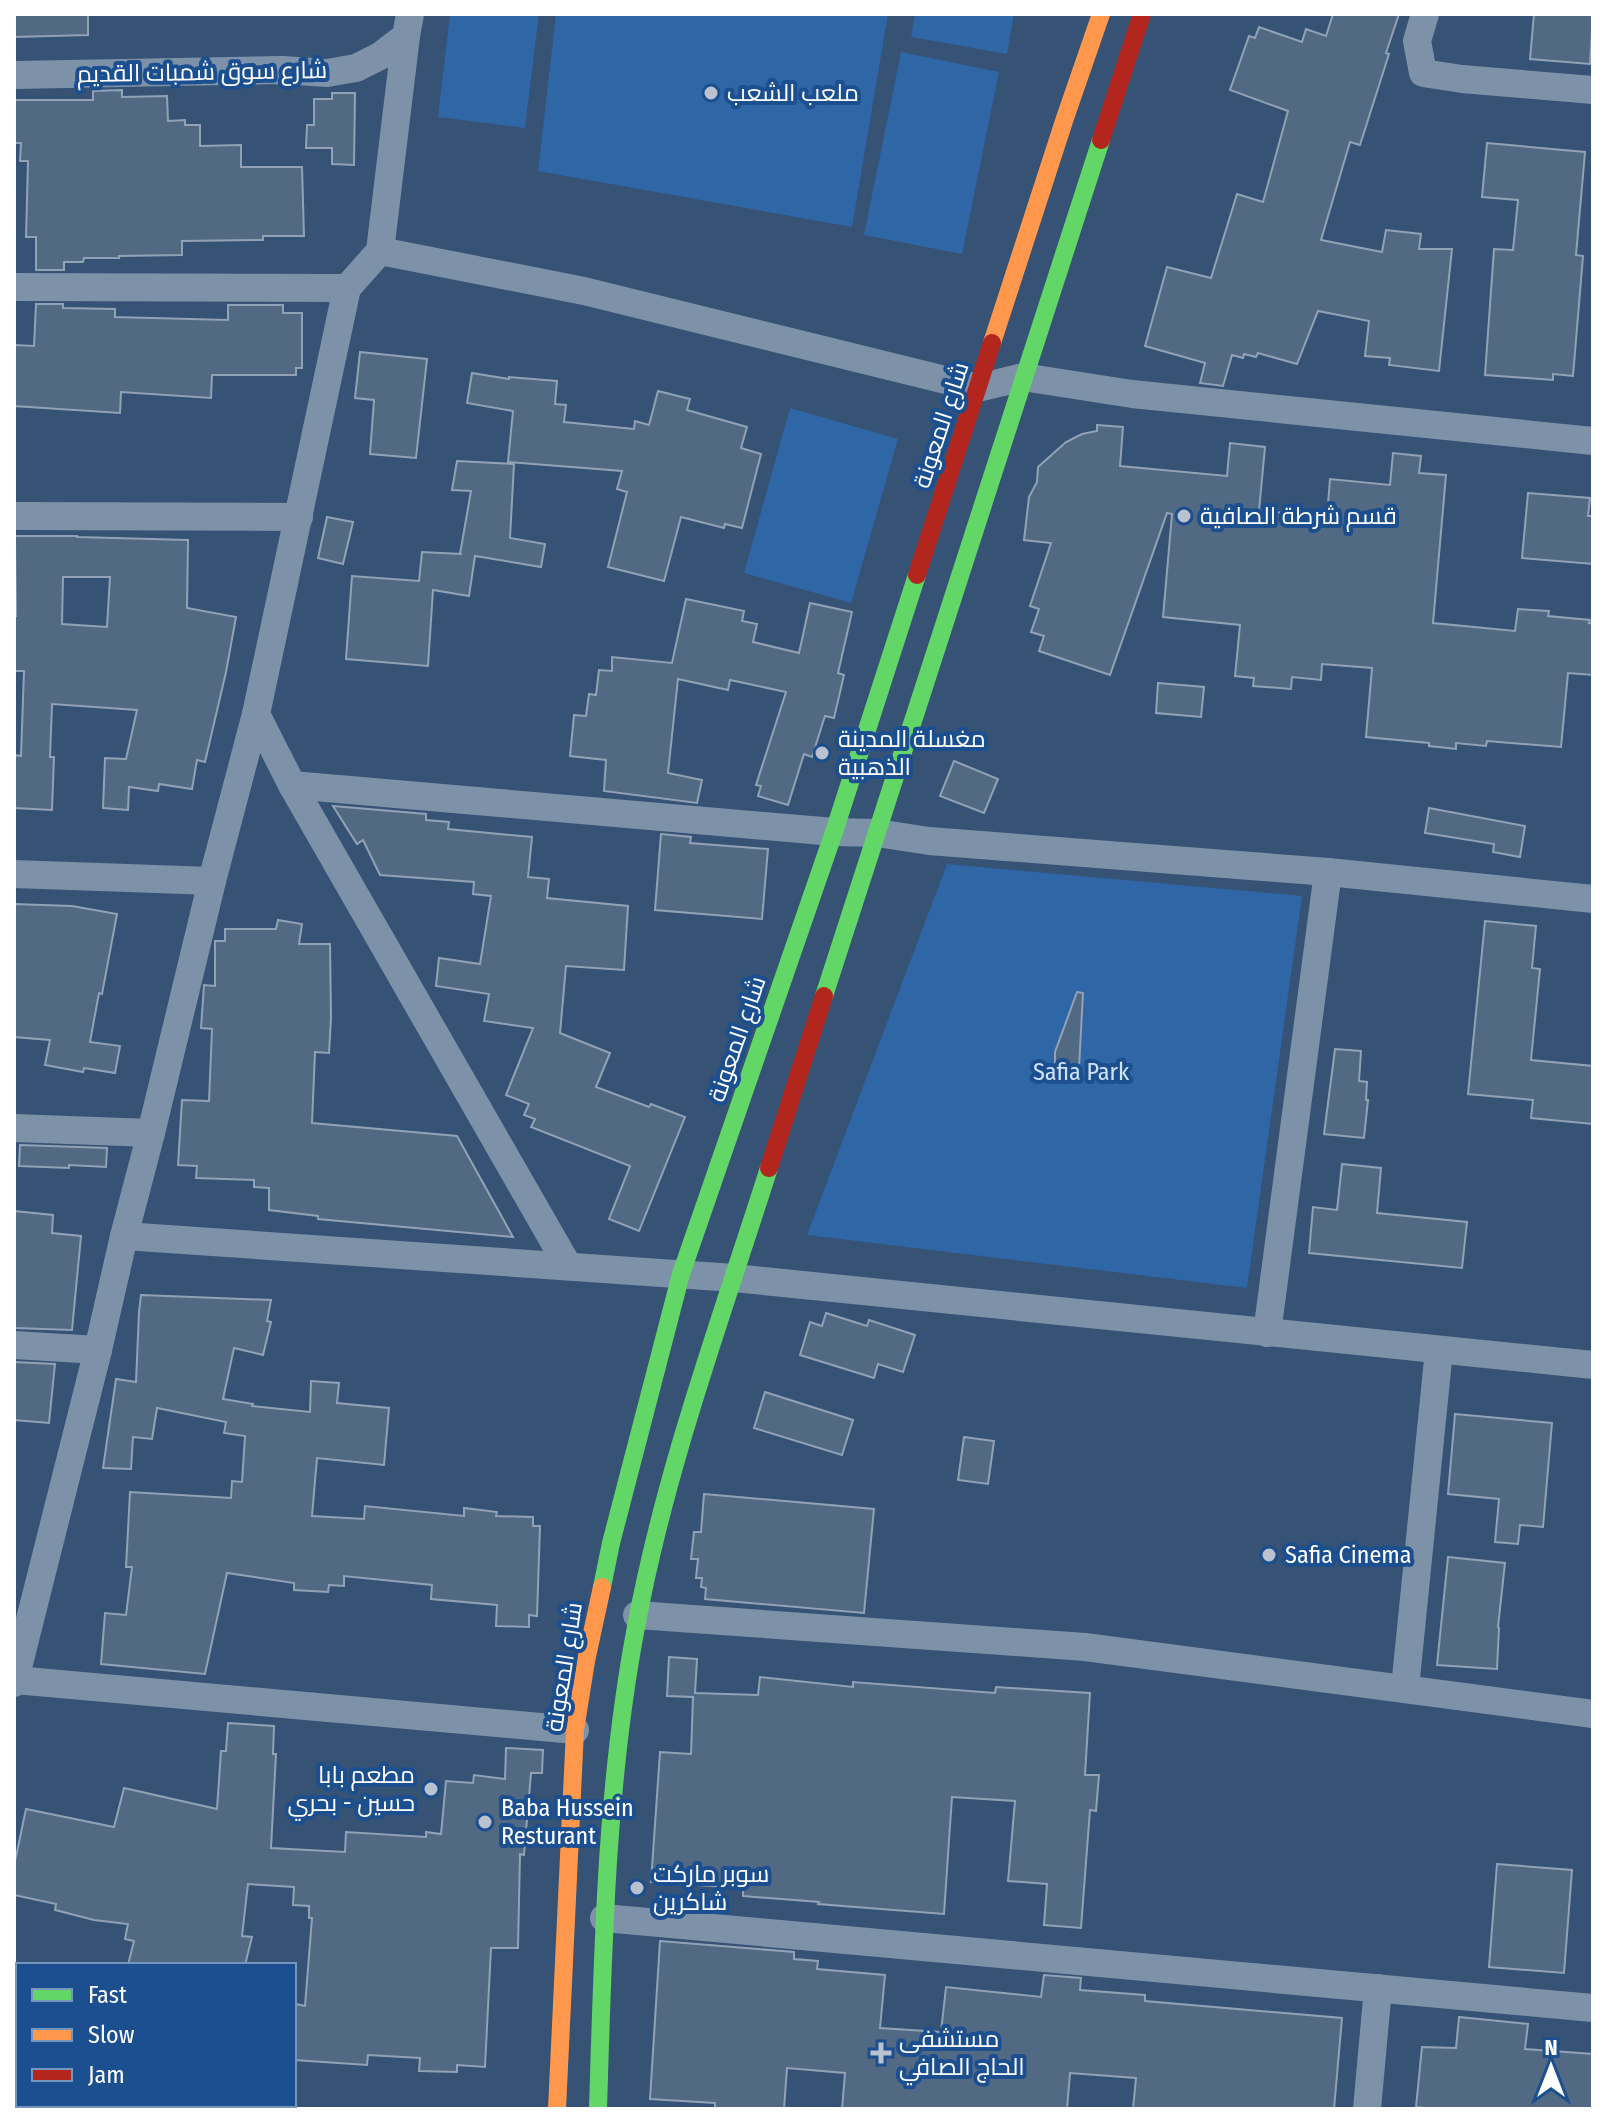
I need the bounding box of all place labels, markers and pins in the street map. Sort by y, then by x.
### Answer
place label: ملعب الشعب [727,79,859,107]
marker: ملعب الشعب [702,84,720,102]
place label: قسم شرطة الصافية [1200,502,1397,532]
marker: قسم شرطة الصافية [1175,507,1193,525]
place label: مغسلة المدينة الذهبية [838,725,986,781]
marker: مغسلة المدينة الذهبية [813,744,831,762]
place label: Safia Cinema [1285,1541,1412,1569]
marker: Safia Cinema [1260,1546,1278,1564]
place label: مطعم بابا حسين - بحري [287,1761,415,1821]
marker: مطعم بابا حسين - بحري [422,1780,440,1798]
place label: Baba Hussein Resturant [501,1794,634,1850]
marker: Baba Hussein Resturant [476,1813,494,1831]
place label: سوبر ماركت شاكرين [653,1860,769,1916]
marker: سوبر ماركت شاكرين [628,1879,646,1897]
place label: مستشفى الحاج الصافي [899,2025,1025,2086]
marker: مستشفى الحاج الصافي [870,2042,892,2064]

